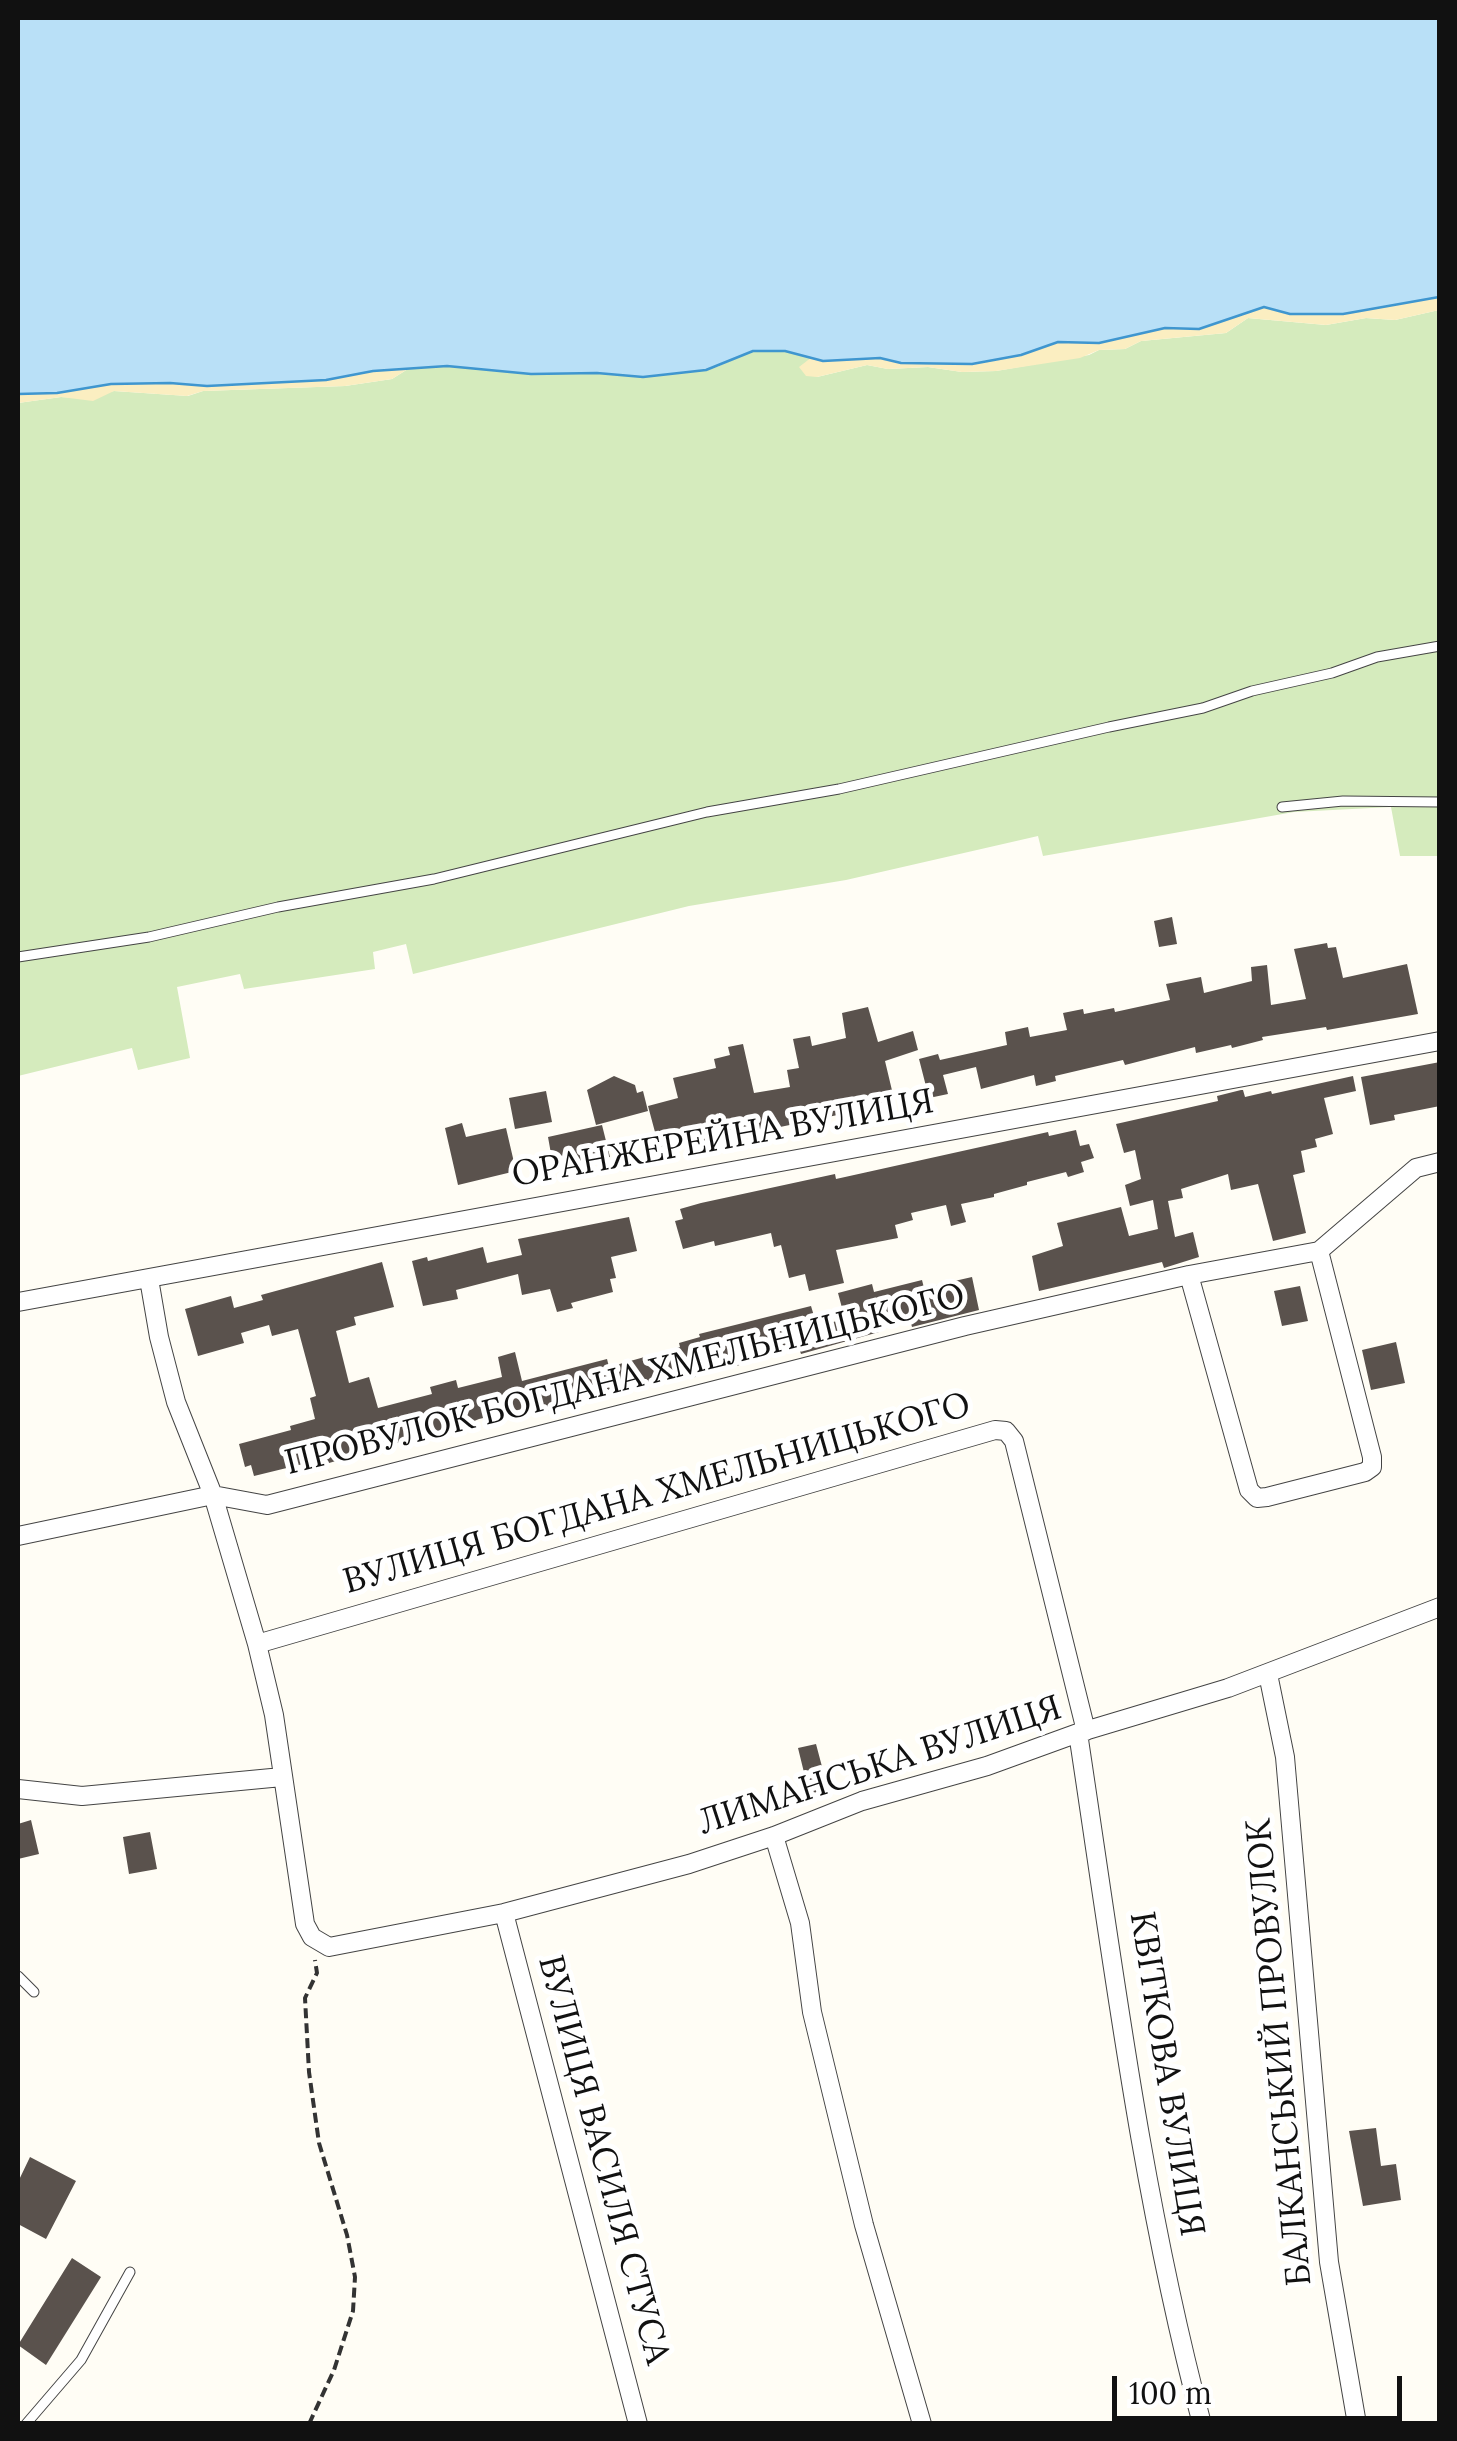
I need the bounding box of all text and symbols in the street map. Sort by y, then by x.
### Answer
street label: ОРАНЖЕРЕЙНА ВУЛИЦЯ [509,1081,937,1197]
street label: ПРОВУЛОК БОГДАНА ХМЕЛЬНИЦЬКОГО [281,1275,969,1485]
street label: ВУЛИЦЯ БОГДАНА ХМЕЛЬНИЦЬКОГО [339,1384,975,1604]
street label: ЛИМАНСЬКА ВУЛИЦЯ [693,1687,1067,1845]
street label: БАЛКАНСЬКИЙ ПРОВУЛОК [1239,1816,1321,2288]
street label: КВІТКОВА ВУЛИЦЯ [1120,1909,1212,2239]
street label: ВУЛИЦЯ ВАСИЛЯ СТУСА [528,1951,678,2369]
scale bar [1117,2356,1407,2418]
text: 100 m [1129,2374,1212,2412]

